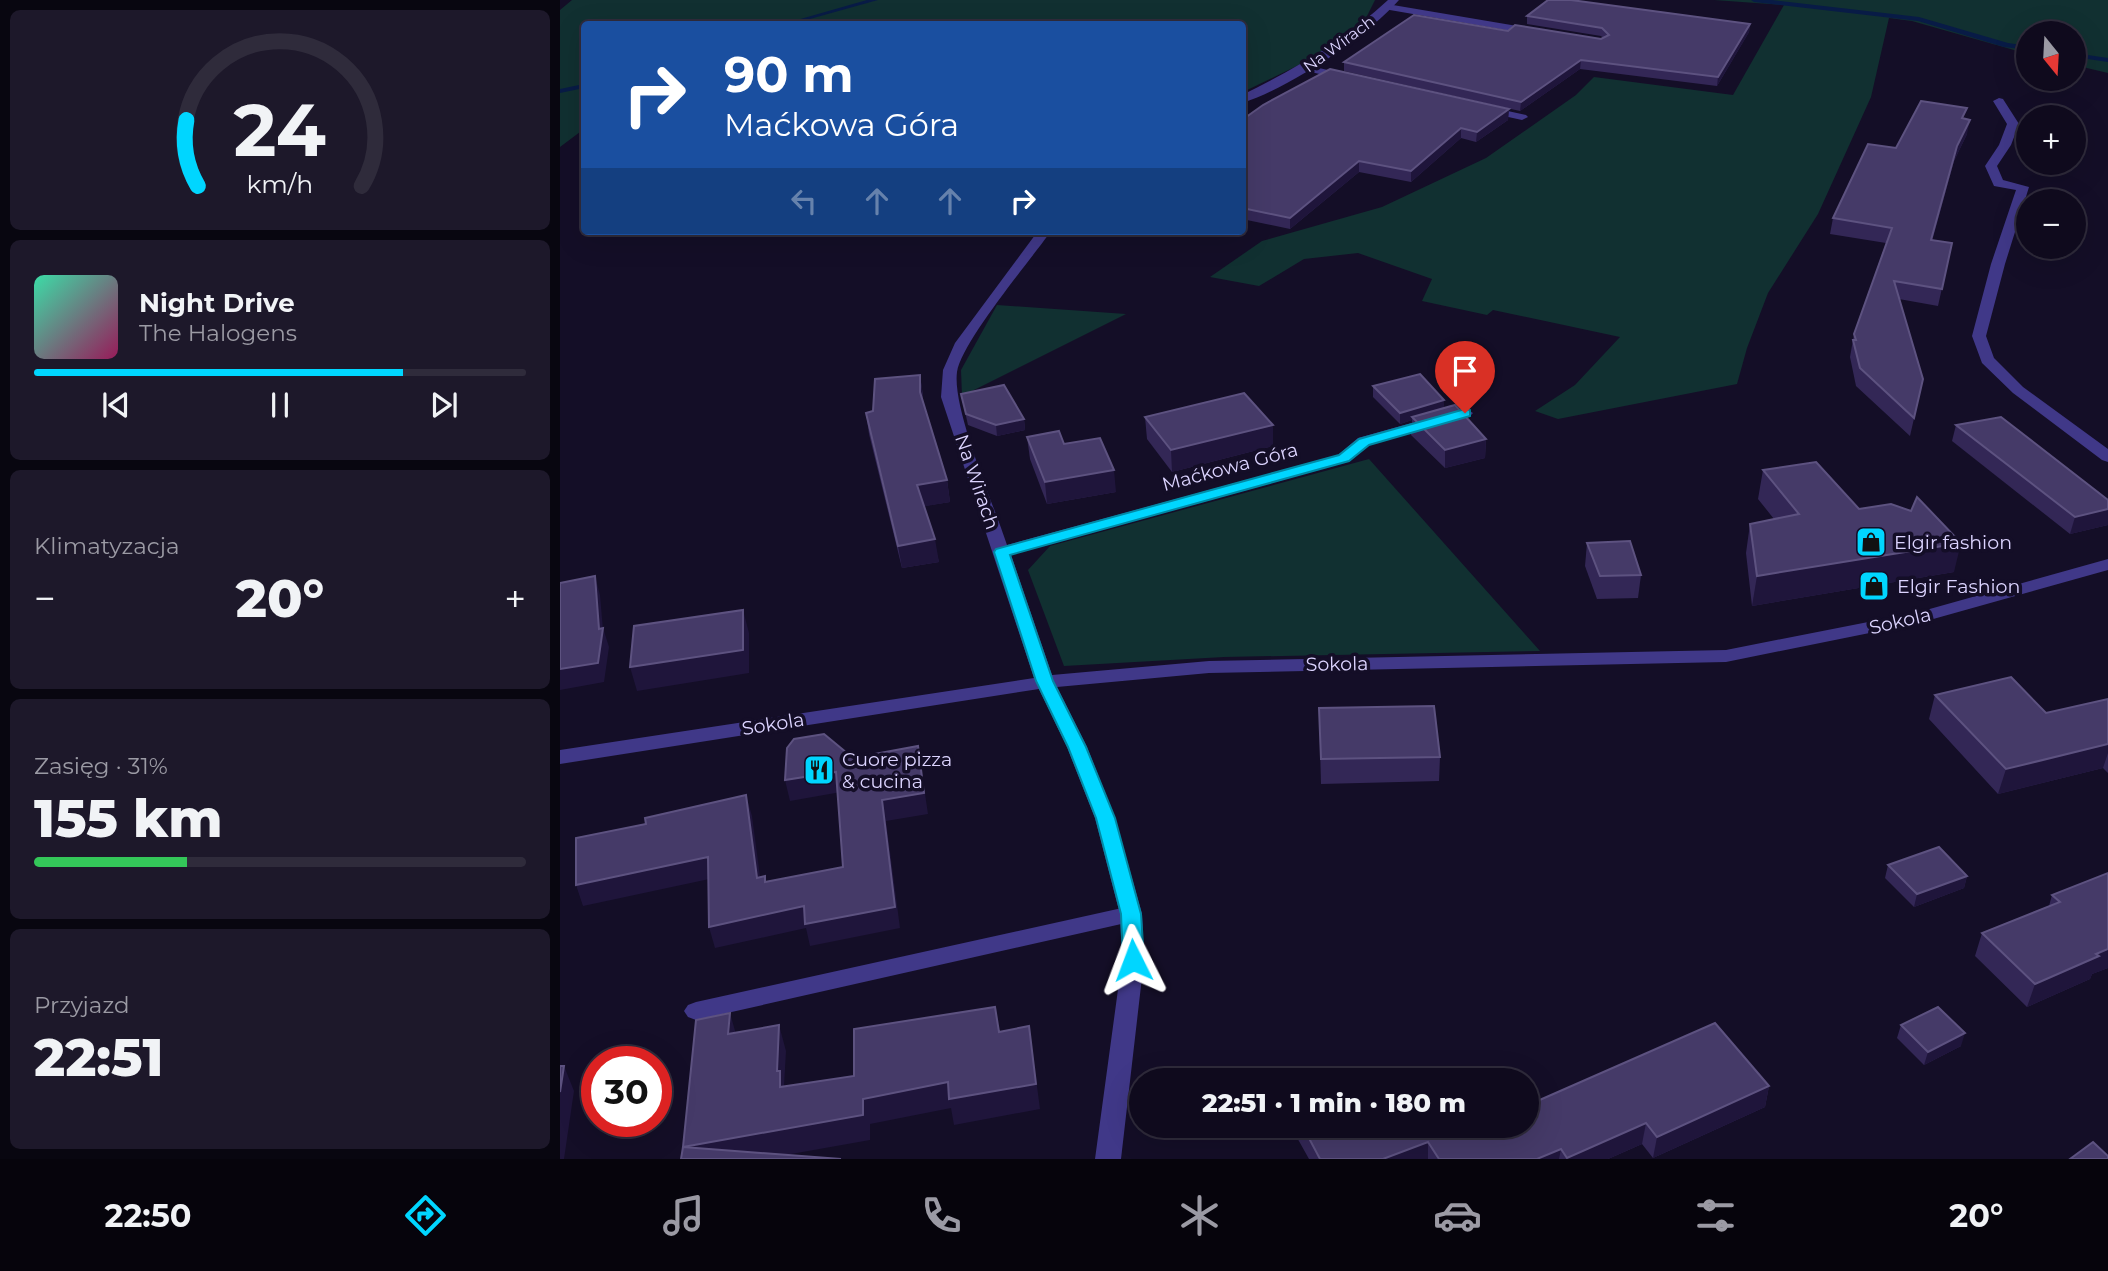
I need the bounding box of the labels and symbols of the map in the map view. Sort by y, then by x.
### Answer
street label: Na Wirach [1300,12,1378,76]
north arrow [2016,21,2086,91]
pin [1435,341,1495,413]
street label: Na Wirach [950,431,1004,533]
street label: Maćkowa Góra [1160,438,1300,496]
shop icon: Elgir fashion [1854,525,1888,559]
place label: Elgir fashion [1894,531,2012,554]
shop icon: Elgir Fashion [1857,569,1891,603]
place label: Elgir Fashion [1897,575,2020,598]
street label: Sokola [1867,603,1933,639]
street label: Sokola [1305,652,1369,676]
street label: Sokola [740,708,806,740]
place label: Cuore pizza & cucina [842,748,952,793]
restaurant icon: Cuore pizza & cucina [802,753,836,787]
position arrow [1096,923,1170,997]
speed limit sign: 30 [581,1046,672,1137]

